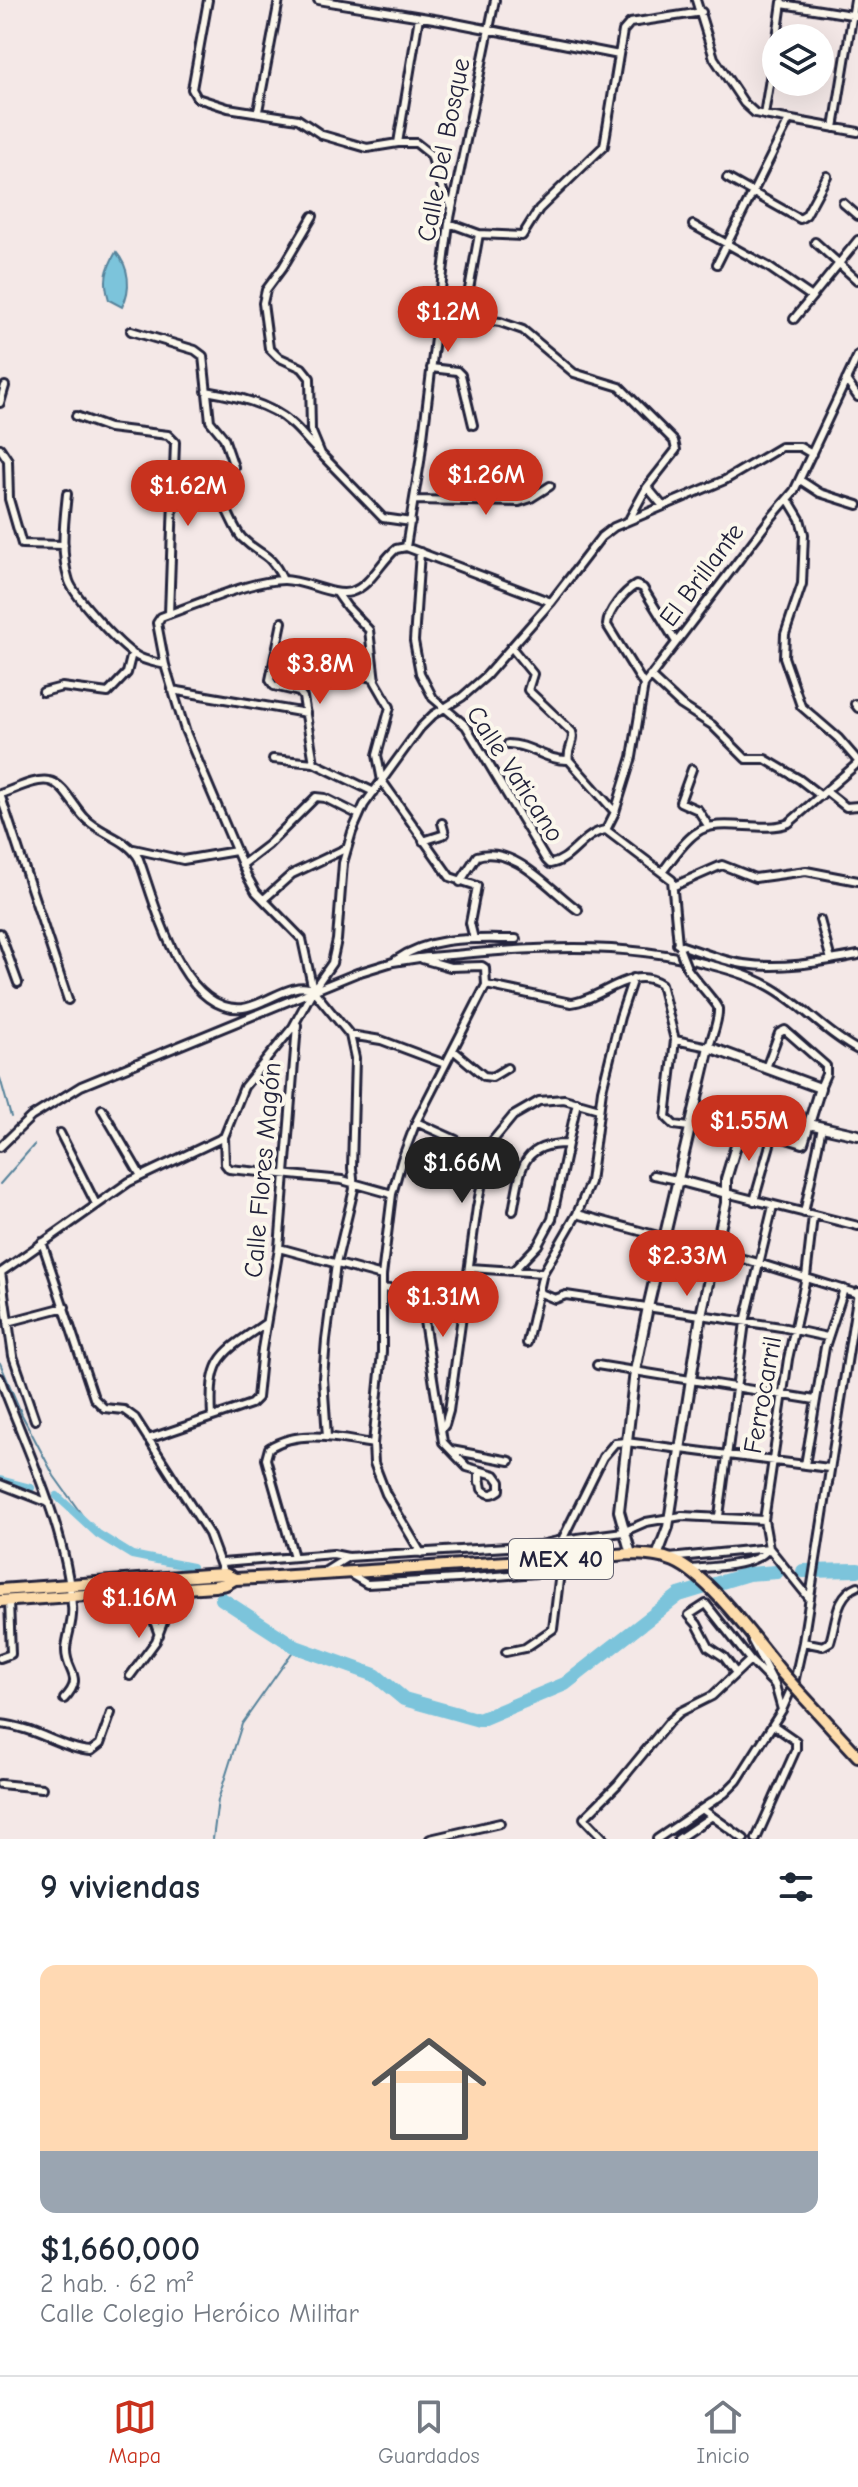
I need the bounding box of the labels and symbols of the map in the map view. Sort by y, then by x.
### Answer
street label: Calle Del Bosque [411,56,477,244]
pin: $1.2M [392,286,504,354]
pin: $1.26M [421,449,551,517]
pin: $1.62M [123,460,253,528]
street label: El Brillante [654,518,750,632]
pin: $3.8M [264,638,376,706]
street label: Calle Vaticano [460,701,570,847]
street label: Calle Flores Magón [239,1061,287,1279]
pin: $1.55M [684,1095,814,1163]
pin: $1.66M [397,1137,527,1205]
pin: $2.33M [622,1230,752,1298]
pin: $1.31M [378,1271,508,1339]
street label: Ferrocarril [738,1334,788,1456]
road number: MEX 40 [509,1539,613,1579]
pin: $1.16M [74,1572,204,1640]

